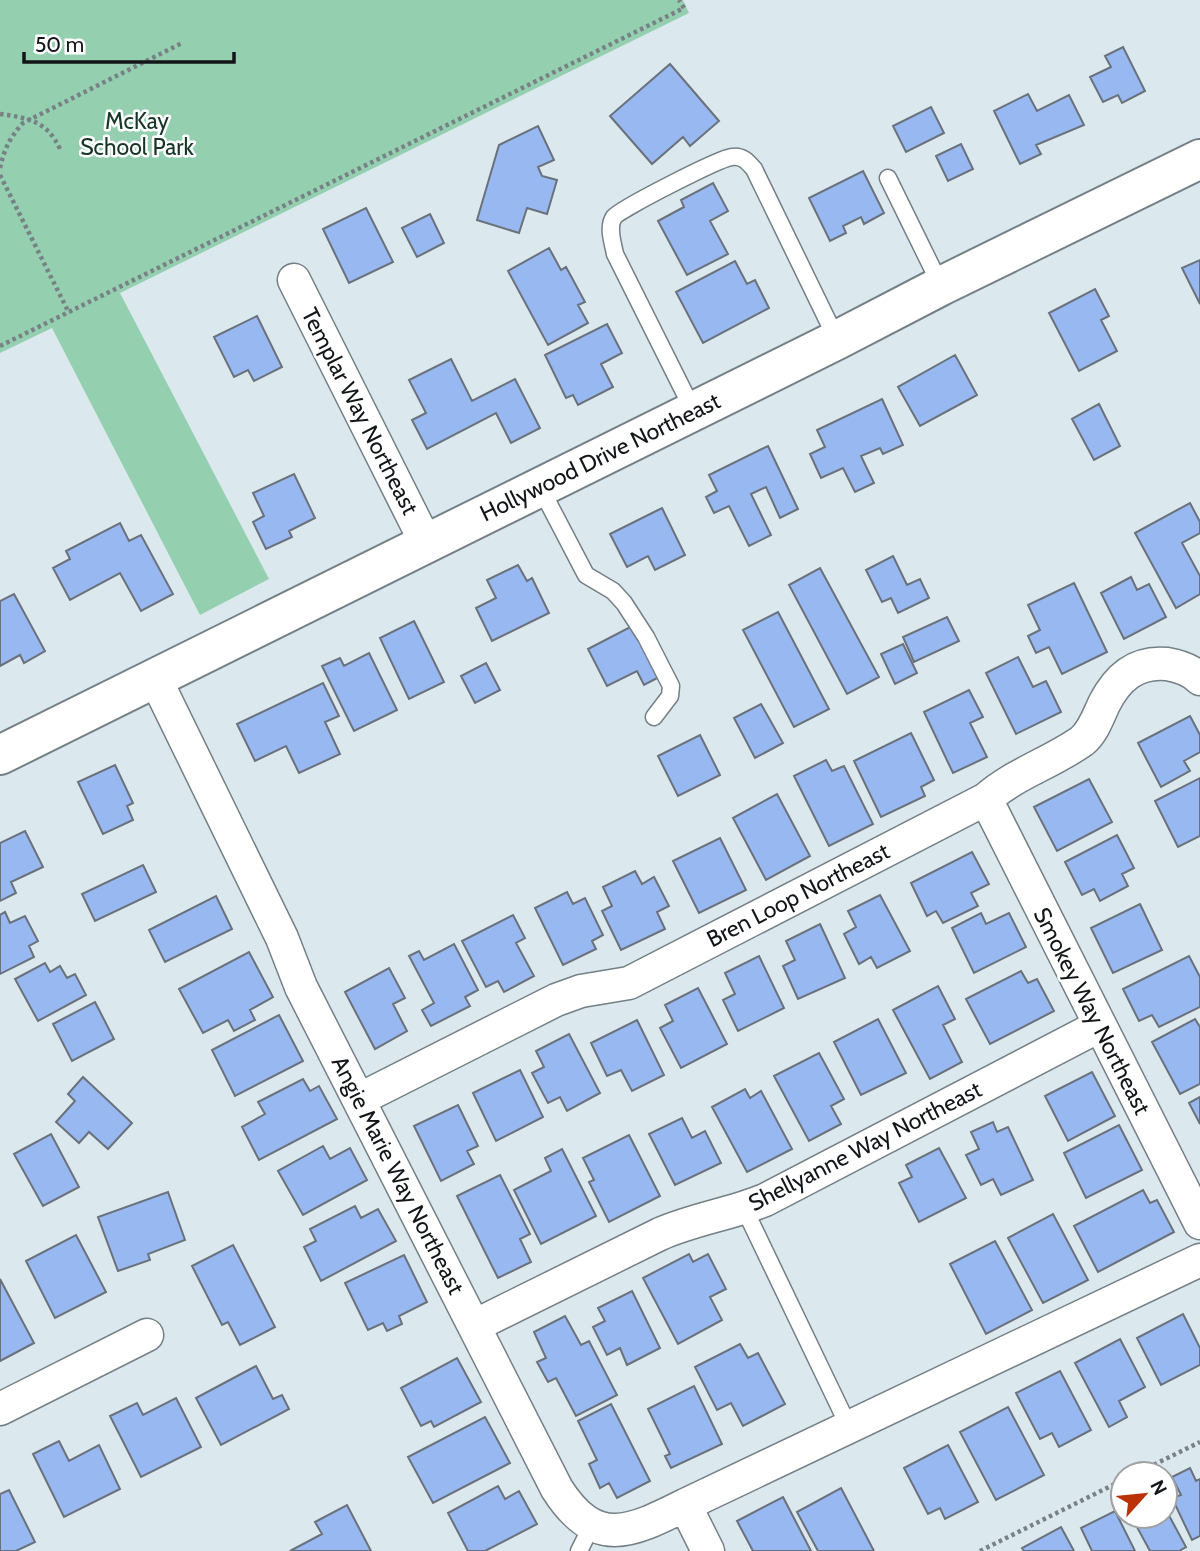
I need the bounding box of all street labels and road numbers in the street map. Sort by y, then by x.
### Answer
street label: Templar Way Northeast [296,303,424,519]
street label: Hollywood Drive Northeast [475,387,725,527]
street label: Bren Loop Northeast [702,837,894,953]
street label: Smokey Way Northeast [1028,903,1156,1119]
street label: Angie Marie Way Northeast [326,1051,470,1299]
street label: Shellyanne Way Northeast [744,1075,986,1217]

